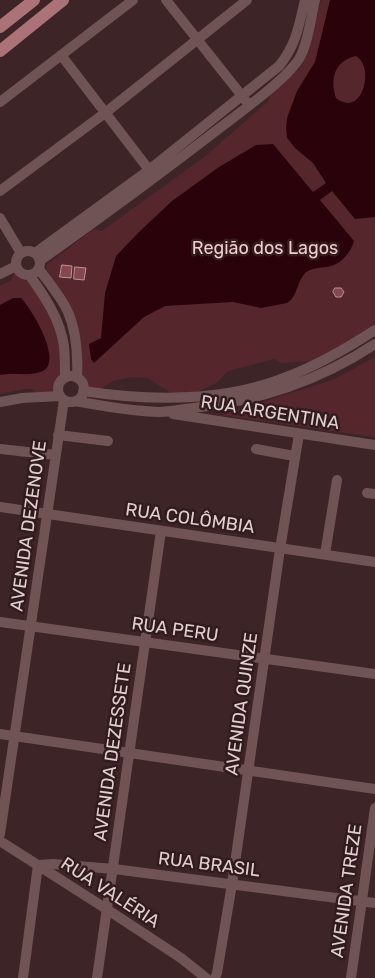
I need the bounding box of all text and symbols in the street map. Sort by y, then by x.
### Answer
park label: Região dos Lagos [192,238,338,260]
street label: RUA ARGENTINA [199,391,341,435]
street label: AVENIDA DEZENOVE [6,439,52,613]
street label: RUA COLÔMBIA [124,499,256,539]
street label: RUA PERU [130,613,220,647]
street label: AVENIDA QUINZE [221,631,263,777]
street label: AVENIDA DEZESSETE [90,662,136,842]
street label: AVENIDA TREZE [327,823,367,959]
street label: RUA BRASIL [157,848,261,882]
street label: RUA VALÉRIA [57,853,163,933]

